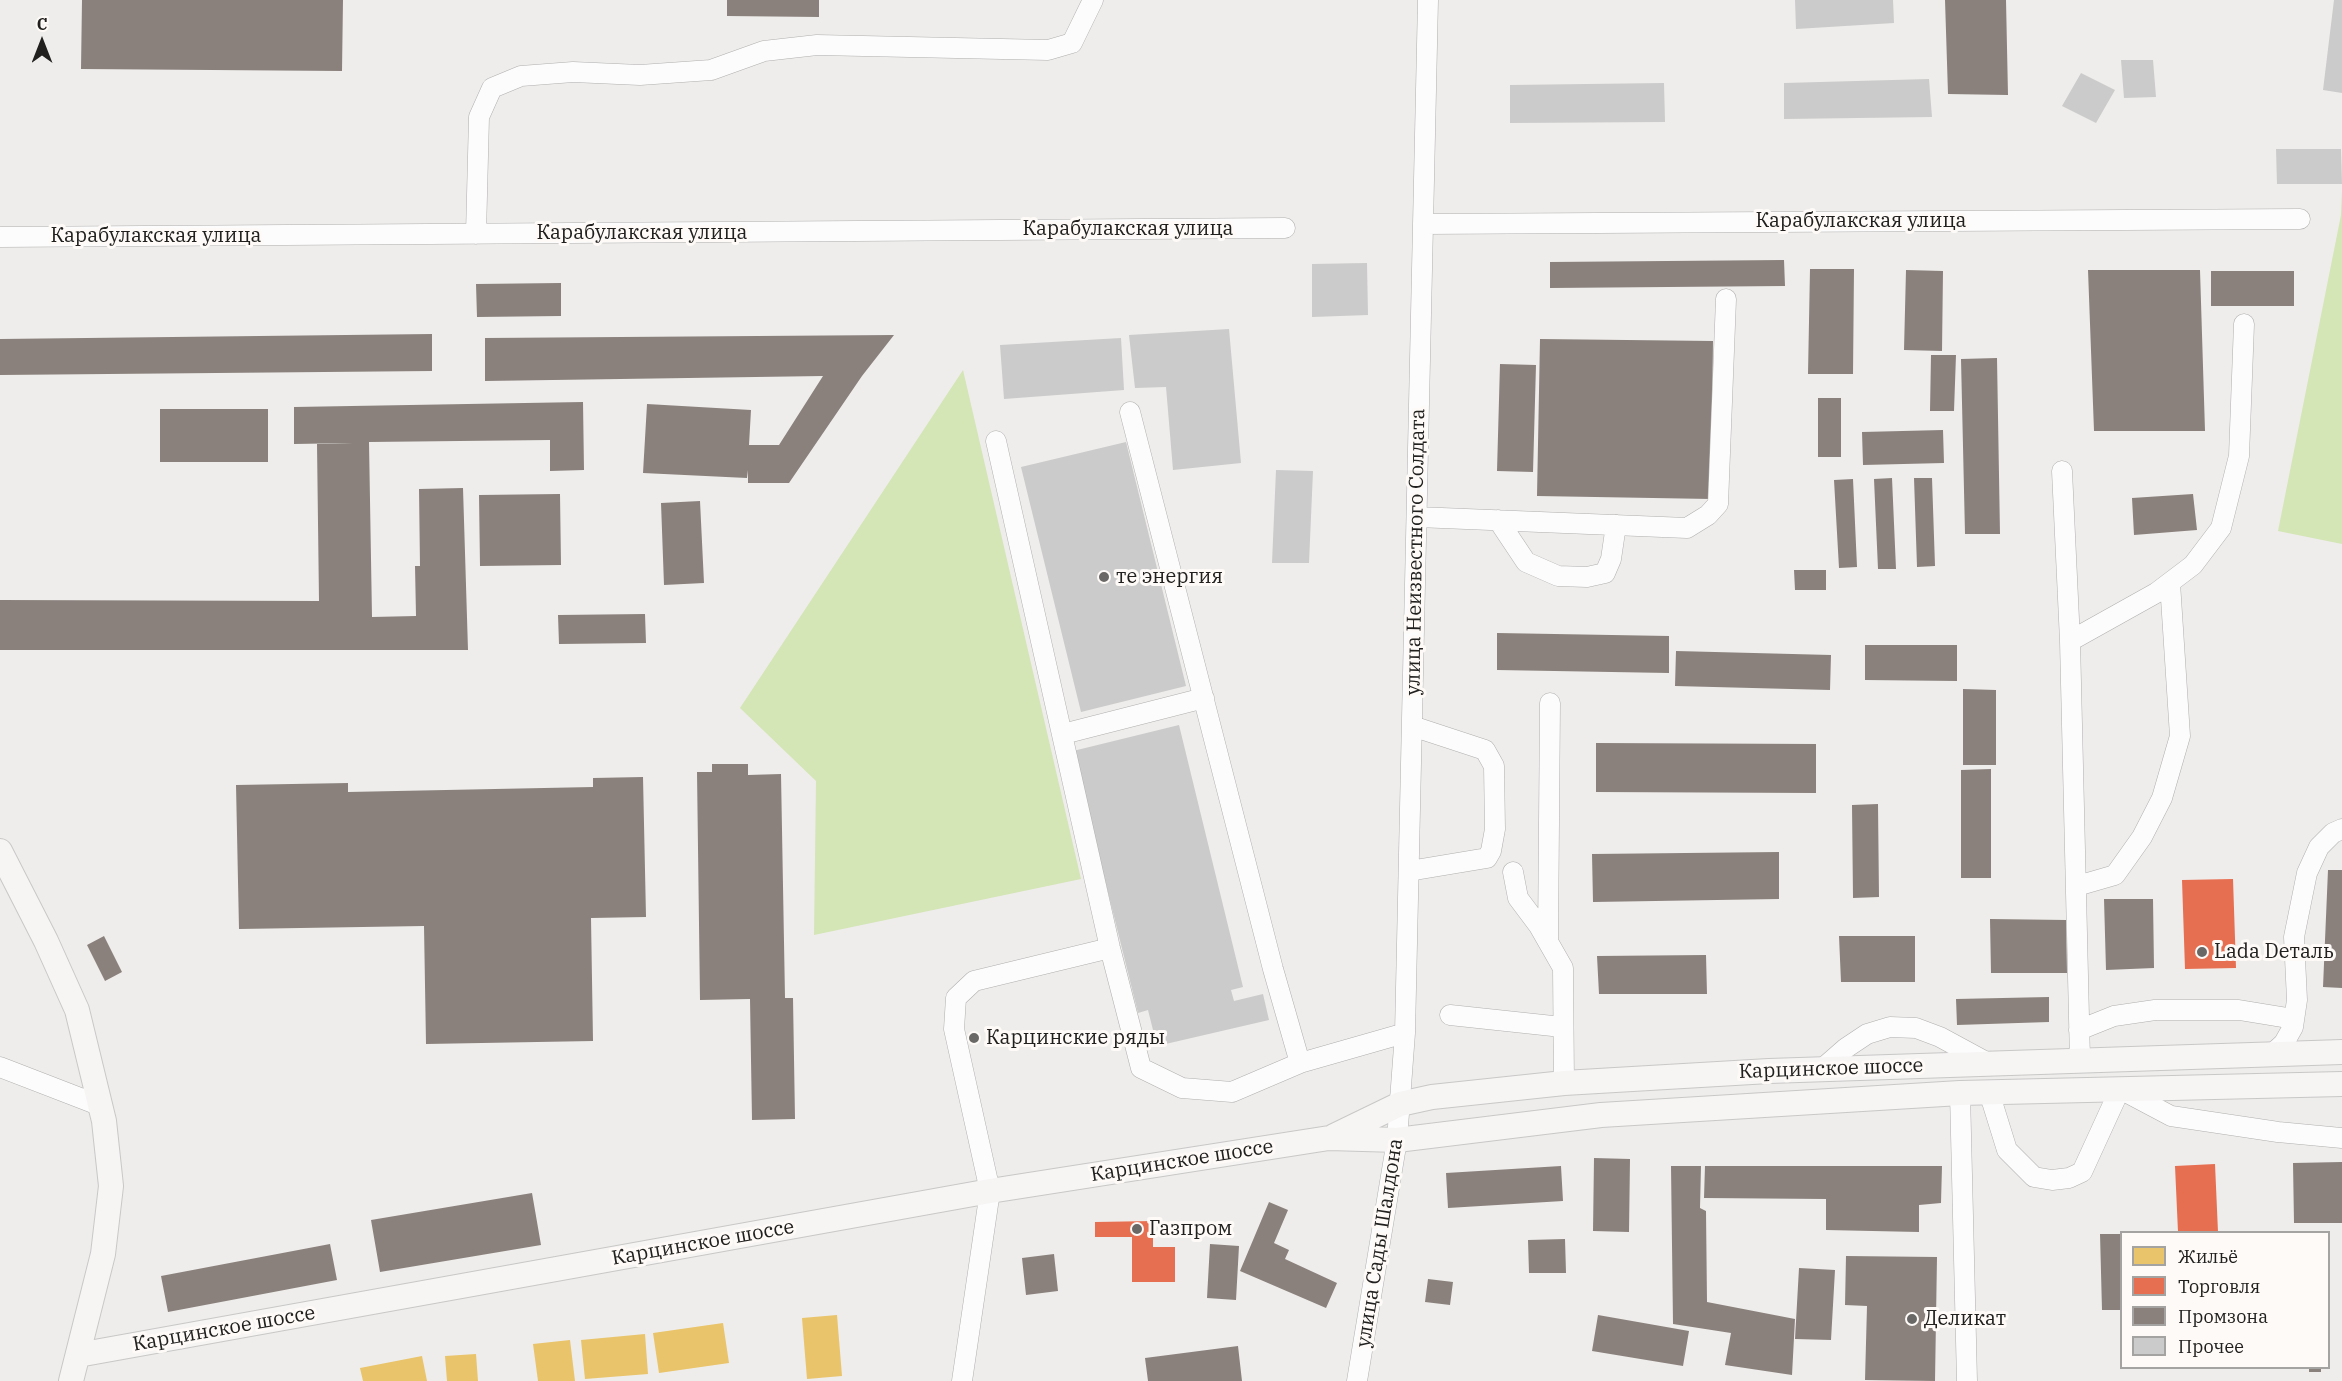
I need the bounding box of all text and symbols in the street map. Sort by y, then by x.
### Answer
north arrow [12,12,72,72]
text: С [37,14,47,34]
street label: Карабулакская улица [1755,209,1967,233]
street label: Карабулакская улица [1022,217,1234,241]
street label: Карабулакская улица [536,221,748,245]
street label: Карабулакская улица [50,224,262,248]
street label: улица Неизвестного Солдата [1401,408,1431,696]
place label: те энергия [1116,565,1223,589]
marker: те энергия [1097,570,1111,584]
place label: Lada Dеталь [2214,940,2334,964]
marker: Lada Dеталь [2195,945,2209,959]
place label: Карцинские ряды [986,1026,1165,1050]
marker: Карцинские ряды [967,1031,981,1045]
street label: Карцинское шоссе [1738,1054,1924,1084]
street label: Карцинское шоссе [1089,1135,1275,1187]
street label: улица Сады Шалдона [1352,1137,1408,1349]
street label: Карцинское шоссе [610,1215,796,1271]
place label: Газпром [1149,1217,1232,1241]
marker: Газпром [1130,1222,1144,1236]
legend [2120,1231,2330,1369]
text: Жильё [2178,1245,2238,1268]
text: Торговля [2178,1275,2260,1298]
street label: Карцинское шоссе [131,1301,317,1357]
text: Промзона [2178,1305,2268,1328]
place label: Деликат [1924,1307,2006,1331]
marker: Деликат [1905,1312,1919,1326]
text: Прочее [2178,1335,2244,1358]

